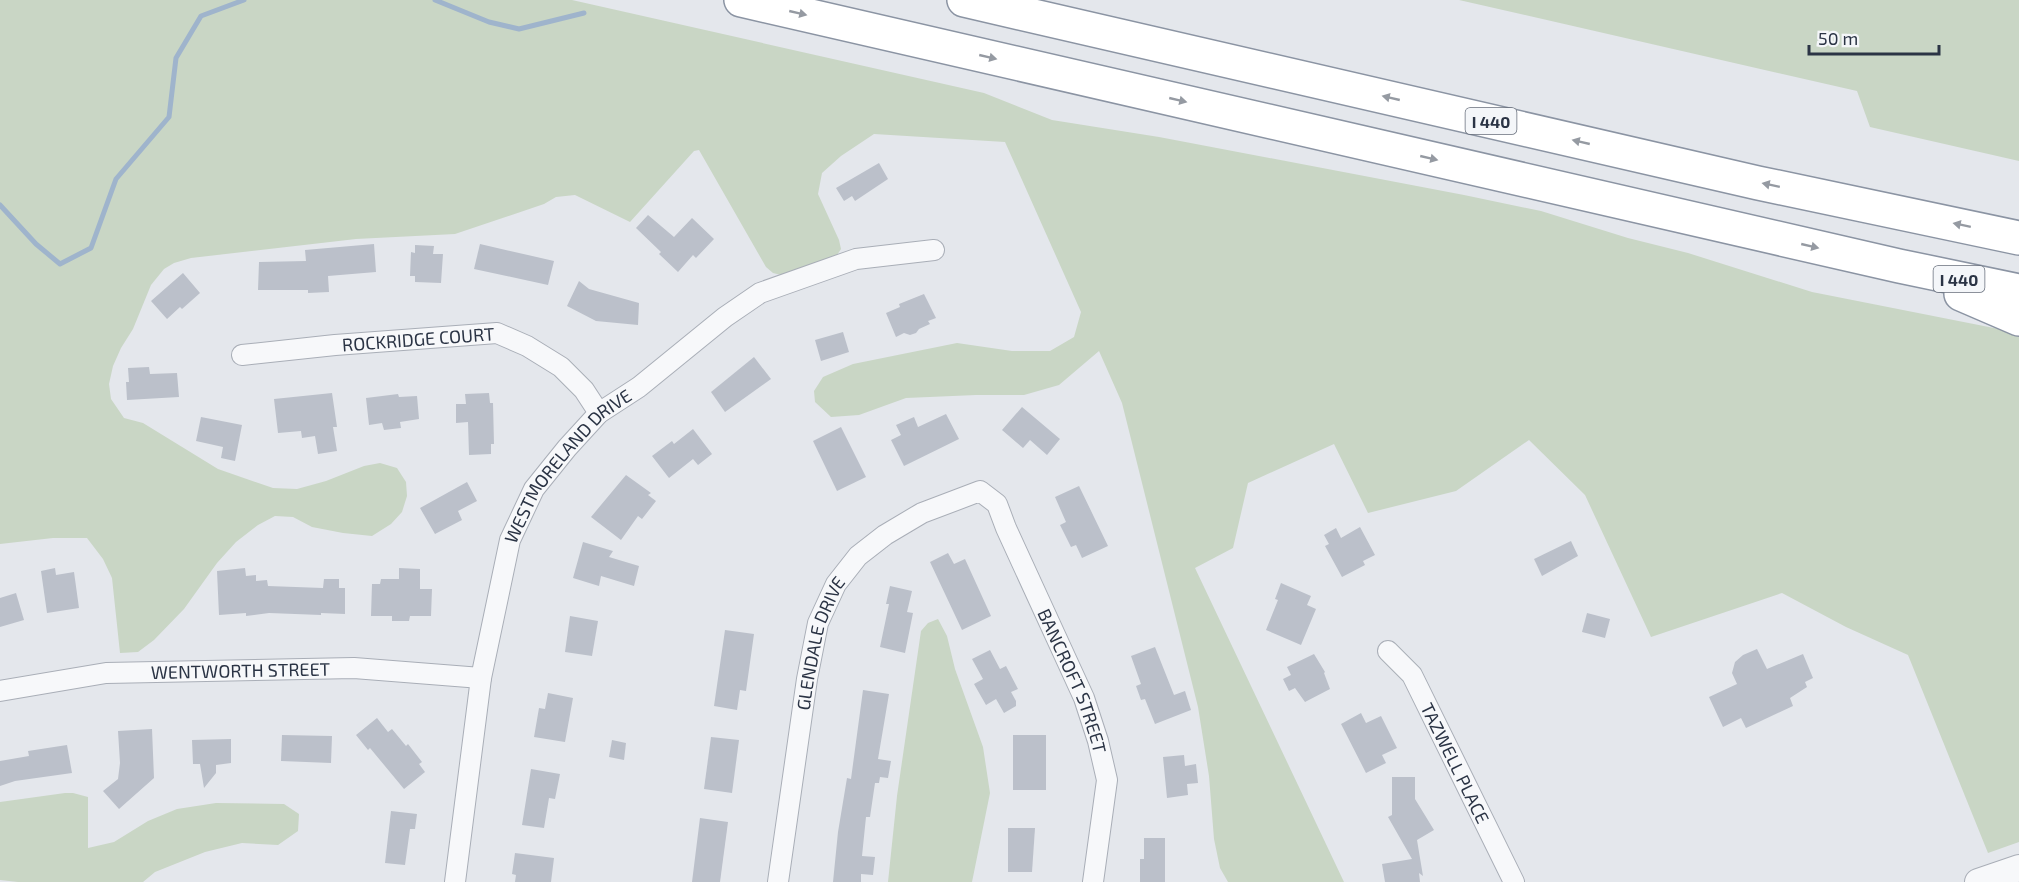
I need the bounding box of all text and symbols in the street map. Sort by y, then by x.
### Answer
one-way arrow [788,9,807,18]
scale bar [1809,18,1940,56]
text: 50 m [1818,27,1858,49]
one-way arrow [979,52,997,62]
one-way arrow [1381,93,1400,102]
one-way arrow [1169,96,1187,106]
road number: I 440 [1466,108,1516,134]
one-way arrow [1571,137,1590,146]
one-way arrow [1420,154,1438,164]
one-way arrow [1762,180,1780,190]
one-way arrow [1953,220,1971,230]
one-way arrow [1801,242,1820,251]
road number: I 440 [1934,266,1984,292]
street label: ROCKRIDGE COURT [341,322,496,355]
street label: WESTMORELAND DRIVE [499,384,635,547]
street label: GLENDALE DRIVE [792,571,849,712]
street label: BANCROFT STREET [1033,605,1112,756]
street label: WENTWORTH STREET [151,657,331,683]
street label: TAZWELL PLACE [1416,699,1494,827]

